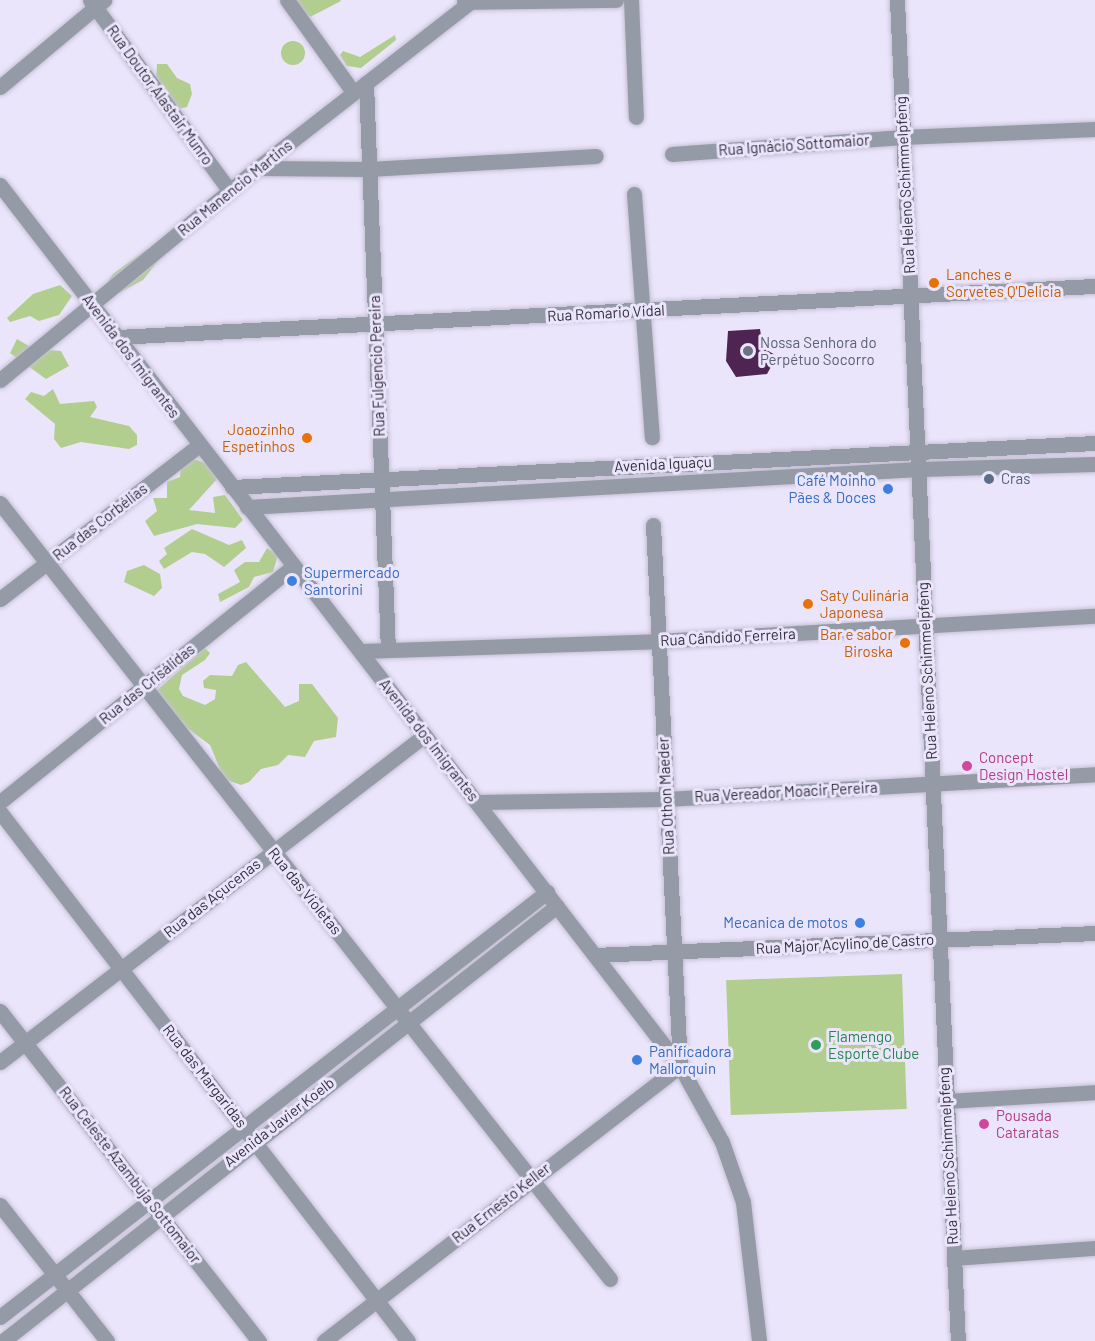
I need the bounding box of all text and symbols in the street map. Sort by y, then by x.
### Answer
street label: Rua Doutor Alastair Munro [103,22,217,168]
street label: Rua Heleno Schimmelpfeng [891,96,919,274]
street label: Rua Ignácio Sottomaior [718,131,870,159]
street label: Rua Manencio Martins [174,136,296,240]
place label: Lanches e Sorvetes Q'Delicia [946,265,1061,300]
marker: Lanches e Sorvetes Q'Delicia [927,276,941,290]
street label: Avenida dos Imigrantes [79,290,183,422]
street label: Rua Fulgencio Pereira [366,295,388,437]
street label: Rua Romario Vidal [547,301,665,325]
place label: Nossa Senhora do Perpétuo Socorro [760,333,877,368]
marker: Nossa Senhora do Perpétuo Socorro [741,344,755,358]
place label: Joaozinho Espetinhos [222,420,295,455]
marker: Joaozinho Espetinhos [300,431,314,445]
street label: Avenida Iguaçu [614,452,712,476]
place label: Cras [1001,470,1030,488]
place label: Café Moinho Pães & Doces [788,471,876,506]
marker: Cras [982,472,996,486]
street label: Rua das Corbélias [49,480,151,564]
marker: Café Moinho Pães & Doces [881,482,895,496]
place label: Supermercado Santorini [304,563,400,598]
marker: Supermercado Santorini [285,574,299,588]
street label: Rua Heleno Schimmelpfeng [913,582,941,760]
place label: Saty Culinária Japonesa [820,586,909,621]
marker: Saty Culinária Japonesa [801,597,815,611]
street label: Rua Cândido Ferreira [660,624,796,650]
place label: Bar e sabor Biroska [820,625,893,660]
marker: Bar e sabor Biroska [898,636,912,650]
street label: Rua das Crisálidas [96,640,198,728]
street label: Avenida dos Imigrantes [376,675,482,805]
street label: Rua Othon Maeder [654,737,678,855]
place label: Concept Design Hostel [979,748,1068,783]
marker: Concept Design Hostel [960,759,974,773]
street label: Rua Vereador Moacir Pereira [694,778,878,806]
street label: Rua das Violetas [265,844,345,938]
street label: Rua das Açucenas [160,855,264,941]
place label: Mecanica de motos [723,914,848,932]
marker: Mecanica de motos [853,916,867,930]
street label: Rua Major Acylino de Castro [755,930,935,958]
street label: Rua das Margaridas [159,1021,251,1131]
place label: Flamengo Esporte Clube [828,1027,919,1062]
marker: Flamengo Esporte Clube [809,1038,823,1052]
place label: Panificadora Mallorquin [649,1042,732,1077]
marker: Panificadora Mallorquin [630,1053,644,1067]
street label: Rua Heleno Schimmelpfeng [934,1067,962,1245]
street label: Avenida Javier Koelb [220,1073,338,1171]
street label: Rua Celeste Azambuja Sottomaior [55,1083,205,1267]
place label: Pousada Cataratas [996,1106,1059,1141]
marker: Pousada Cataratas [977,1117,991,1131]
street label: Rua Ernesto Keller [449,1159,553,1247]

